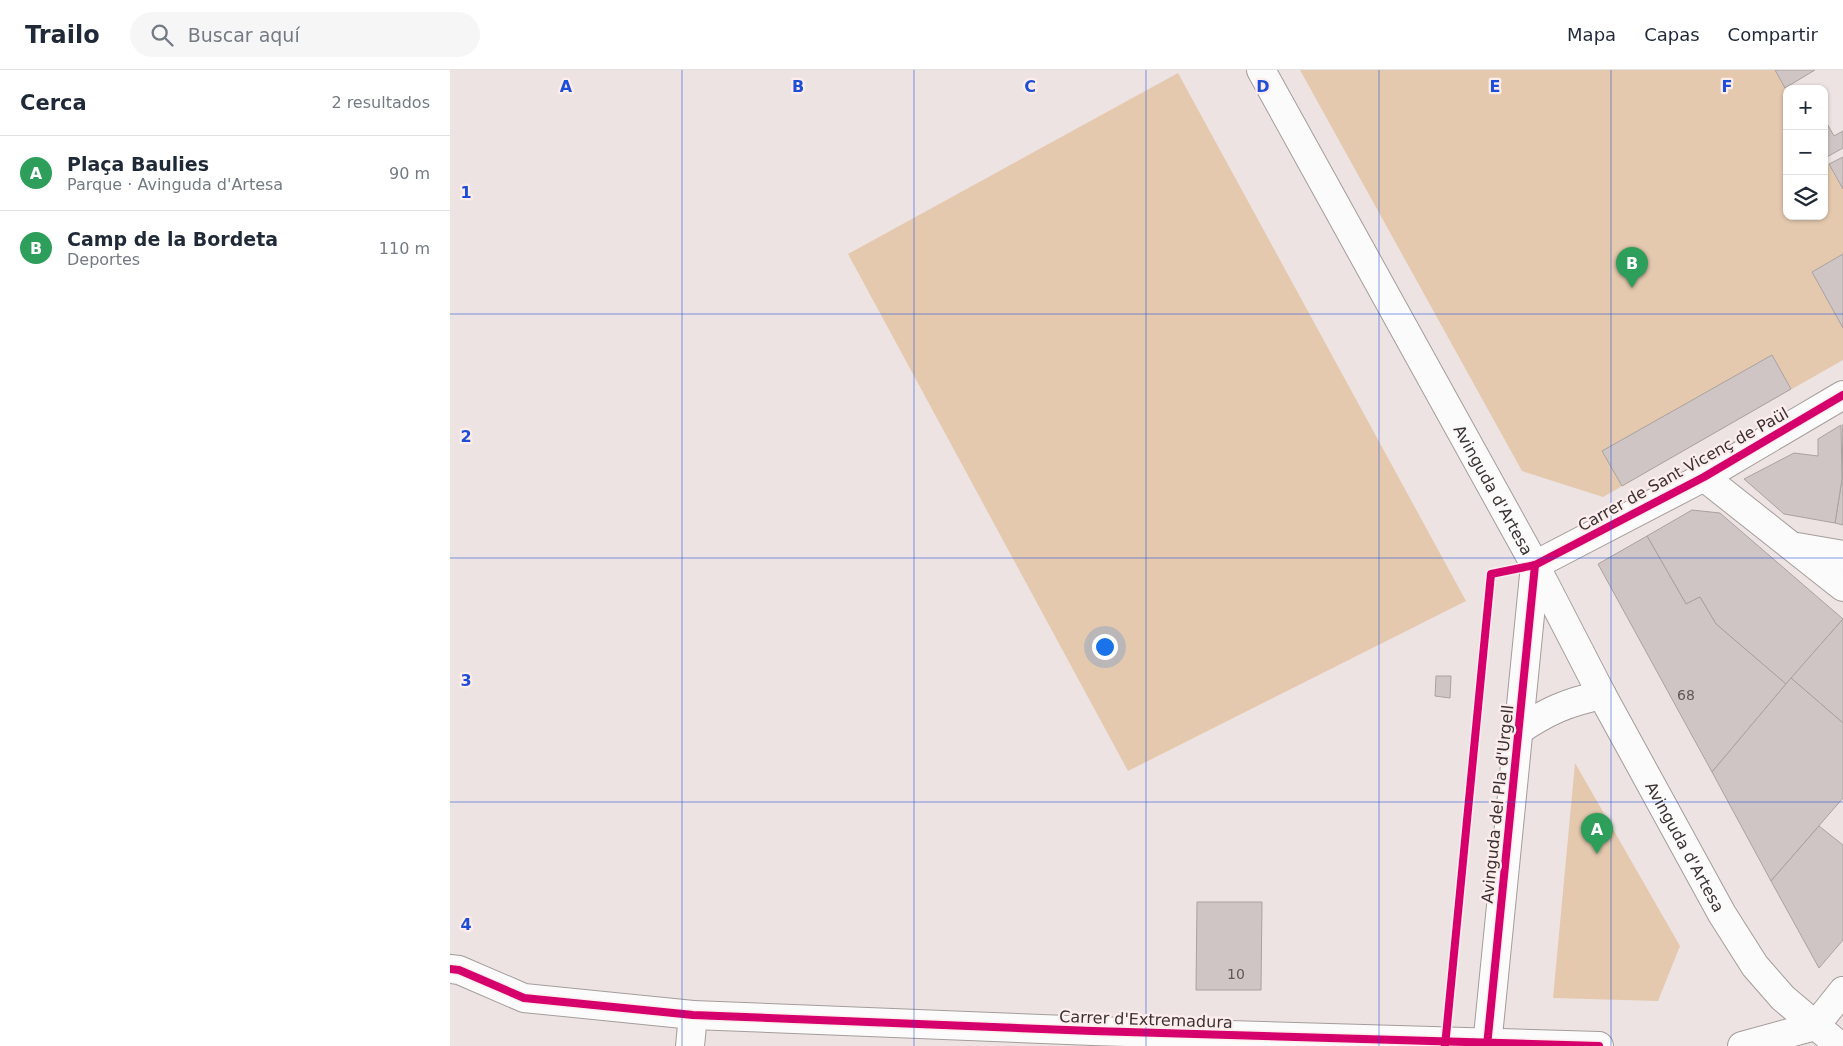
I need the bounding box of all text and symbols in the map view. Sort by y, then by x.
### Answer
search box [130,12,480,57]
text: Trailo [25,21,100,49]
icon: search [148,21,176,49]
text: Buscar aquí [188,24,300,46]
text: Mapa [1567,24,1616,45]
text: Capas [1644,24,1700,45]
text: Compartir [1728,24,1818,45]
text: A [560,77,573,96]
text: B [792,77,804,96]
text: C [1024,77,1036,96]
text: D [1256,77,1270,96]
text: E [1490,77,1500,96]
text: F [1722,77,1732,96]
map controls [1783,85,1828,220]
button: + [1783,85,1828,130]
text: Cerca [20,91,87,115]
text: 2 resultados [331,93,430,112]
button: − [1783,130,1828,175]
text: Plaça Baulies [67,153,209,175]
text: A [30,164,42,183]
text: 90 m [389,164,430,183]
text: Parque · Avinguda d'Artesa [67,175,283,194]
button: layers [1783,175,1828,220]
text: 1 [460,183,472,202]
text: Camp de la Bordeta [67,228,278,250]
text: B [30,239,42,258]
text: 110 m [379,239,430,258]
pin: B [1616,247,1648,288]
text: Deportes [67,250,140,269]
street label: Carrer de Sant Vicenç de Paül [1575,404,1792,535]
street label: Avinguda d'Artesa [1449,422,1537,559]
text: 2 [460,427,472,446]
your location [1092,634,1118,660]
text: 3 [460,671,472,690]
house number: 68 [1677,687,1695,703]
street label: Avinguda del Pla d'Urgell [1478,704,1517,904]
street label: Avinguda d'Artesa [1641,778,1728,915]
pin: A [1581,813,1613,854]
text: 4 [460,915,472,934]
house number: 10 [1227,966,1245,982]
street label: Carrer d'Extremadura [1059,1007,1233,1032]

